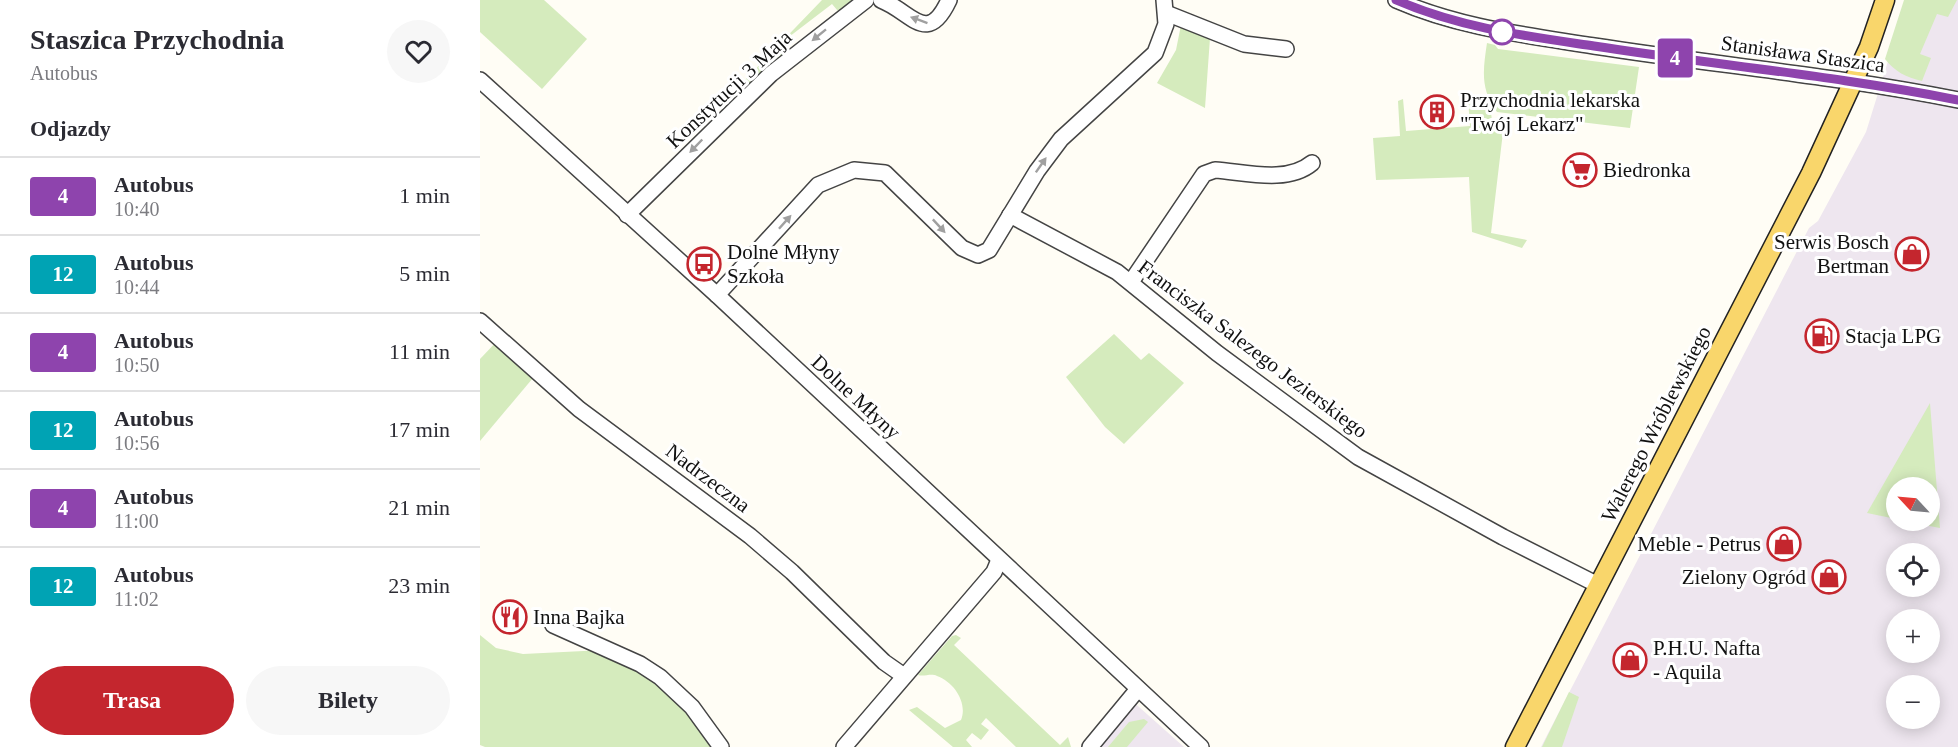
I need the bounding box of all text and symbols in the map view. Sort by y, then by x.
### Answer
one-way arrow [910,15,928,25]
unlabelled marker [1489,19,1515,45]
button: heart [387,20,450,83]
text: Staszica Przychodnia [30,24,284,55]
street label: Konstytucji 3 Maja [662,24,797,153]
one-way arrow [811,28,827,41]
street label: Stanisława Staszica [1720,31,1887,77]
line badge: 4 [1656,38,1694,78]
text: 4 [1670,46,1680,70]
text: Autobus [30,62,98,84]
place label: Przychodnia lekarska "Twój Lekarz" [1460,88,1641,136]
building icon: Przychodnia lekarska "Twój Lekarz" [1419,94,1455,130]
text: Odjazdy [30,116,111,141]
one-way arrow [690,139,704,153]
supermarket icon: Biedronka [1562,152,1598,188]
one-way arrow [1035,158,1047,174]
place label: Biedronka [1603,158,1691,182]
text: Autobus [114,172,193,197]
text: 1 min [399,183,450,208]
text: 4 [58,184,68,208]
text: 10:40 [114,198,160,220]
one-way arrow [778,215,791,230]
one-way arrow [932,218,946,233]
place label: Serwis Bosch Bertman [1774,230,1889,278]
shop icon: Serwis Bosch Bertman [1894,236,1930,272]
place label: Dolne Młyny Szkoła [727,240,840,288]
bus stop icon: Dolne Młyny Szkoła [686,246,722,282]
text: Autobus [114,250,193,275]
street label: Franciszka Salezego Jezierskiego [1134,255,1372,443]
text: 5 min [399,261,450,286]
text: 12 [53,262,74,286]
text: 10:44 [114,276,160,298]
fuel station icon: Stacja LPG [1804,318,1840,354]
street label: Walerego Wróblewskiego [1596,322,1716,526]
place label: Stacja LPG [1845,324,1941,348]
text: Autobus [114,328,193,353]
text: 11 min [389,339,450,364]
text: 4 [58,340,68,364]
street label: Dolne Młyny [807,350,906,445]
text: 10:50 [114,354,160,376]
text: Autobus [114,406,193,431]
text: 17 min [388,417,450,442]
text: 12 [53,418,74,442]
text: 10:56 [114,432,160,454]
street label: Nadrzeczna [661,439,755,518]
north arrow [1886,477,1940,531]
map controls [1886,477,1940,729]
text: Autobus [114,484,193,509]
text: 21 min [388,495,450,520]
text: 4 [58,496,68,520]
text: 11:00 [114,510,159,532]
shop icon: Meble - Petrus [1766,526,1802,562]
place label: Meble - Petrus [1637,532,1761,556]
button: locate [1886,543,1940,597]
shop icon: Zielony Ogród [1811,559,1847,595]
text: Autobus [114,562,193,587]
place label: Zielony Ogród [1682,565,1806,589]
text: 23 min [388,573,450,598]
text: 12 [53,574,74,598]
text: 11:02 [114,588,159,610]
restaurant icon: Inna Bajka [492,599,528,635]
place label: Inna Bajka [533,605,625,629]
button: + [1886,609,1940,663]
place label: P.H.U. Nafta - Aquila [1653,636,1761,684]
shop icon: P.H.U. Nafta - Aquila [1612,642,1648,678]
button: Trasa [30,666,234,735]
button: Bilety [246,666,450,735]
button: − [1886,675,1940,729]

